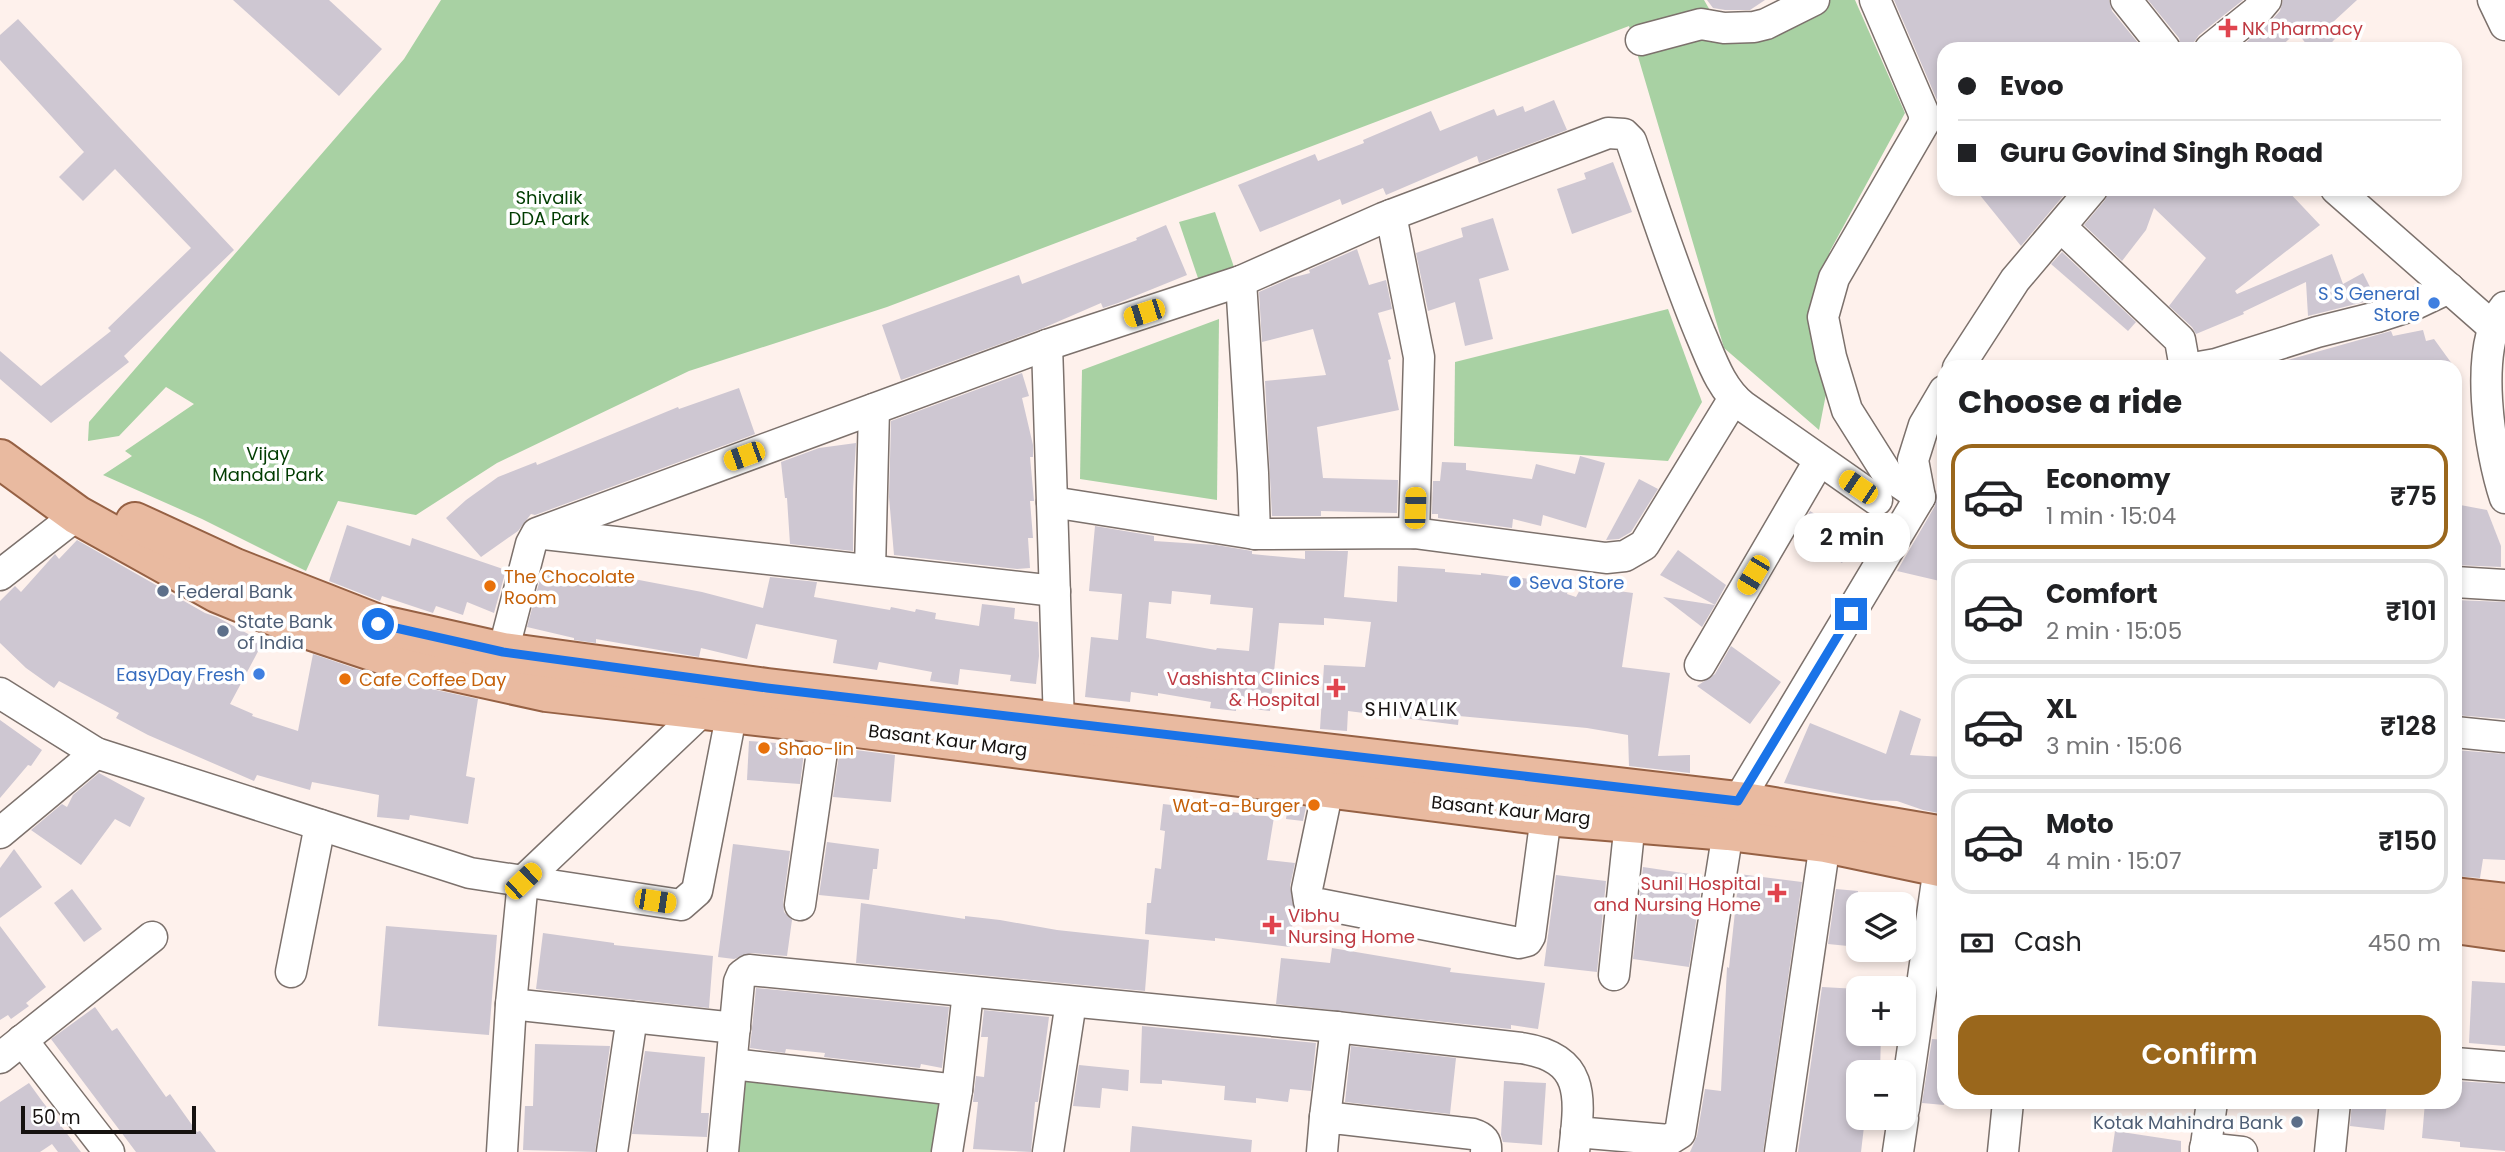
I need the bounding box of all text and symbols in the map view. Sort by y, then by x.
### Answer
place label: NK Pharmacy [2242,16,2363,41]
marker: NK Pharmacy [2220,20,2236,36]
text: Evoo [2000,68,2063,104]
text: Guru Govind Singh Road [2000,135,2323,171]
park label: Shivalik DDA Park [509,185,590,231]
place label: S S General Store [2318,281,2420,327]
marker: S S General Store [2426,295,2442,311]
car [1121,297,1168,329]
text: Choose a ride [1958,379,2182,424]
car [721,439,768,473]
park label: Vijay Mandal Park [212,441,324,487]
text: Economy [2046,461,2170,497]
icon: car [1962,465,2025,528]
car [1835,467,1882,507]
text: ₹75 [2390,478,2437,514]
car [1404,487,1427,529]
text: 1 min · 15:04 [2046,500,2176,532]
callout: 2 min [1793,512,1909,562]
text: 2 min [1820,521,1884,553]
car [1734,552,1773,598]
place label: The Chocolate Room [504,564,635,610]
place label: Seva Store [1529,570,1624,595]
marker: Seva Store [1507,574,1523,590]
text: Comfort [2046,576,2158,612]
marker: The Chocolate Room [482,578,498,594]
place label: Federal Bank [177,579,293,604]
icon: car [1962,580,2025,643]
marker: Federal Bank [155,583,171,599]
text: ₹101 [2385,593,2437,629]
route end [1835,598,1867,630]
route start [362,608,394,640]
place label: State Bank of India [237,609,334,655]
text: 2 min · 15:05 [2046,615,2182,647]
marker: State Bank of India [215,623,231,639]
place label: EasyDay Fresh [116,662,245,687]
marker: EasyDay Fresh [251,666,267,682]
place label: Vashishta Clinics & Hospital [1167,666,1320,712]
place label: Cafe Coffee Day [359,667,506,692]
marker: Cafe Coffee Day [337,671,353,687]
marker: Vashishta Clinics & Hospital [1326,678,1346,698]
text: XL [2046,691,2077,727]
icon: car [1962,695,2025,758]
district label: SHIVALIK [1365,696,1459,723]
text: ₹128 [2380,708,2437,744]
street label: Basant Kaur Marg [867,718,1029,762]
text: 3 min · 15:06 [2046,730,2183,762]
place label: Shao-lin [778,736,854,761]
marker: Shao-lin [756,740,772,756]
street label: Basant Kaur Marg [1430,789,1592,831]
place label: Wat-a-Burger [1172,793,1300,818]
marker: Wat-a-Burger [1306,797,1322,813]
text: Moto [2046,806,2114,842]
icon: car [1962,810,2025,873]
text: ₹150 [2378,823,2437,859]
text: 4 min · 15:07 [2046,845,2182,877]
car [501,859,546,903]
place label: Sunil Hospital and Nursing Home [1593,871,1761,917]
marker: Sunil Hospital and Nursing Home [1767,883,1787,903]
car [633,887,678,915]
map controls [1846,892,1916,1130]
button: layers [1846,892,1916,962]
place label: Vibhu Nursing Home [1288,903,1415,949]
marker: Vibhu Nursing Home [1262,915,1282,935]
icon: cash [1958,924,1996,962]
text: Cash [2014,924,2082,960]
text: 450 m [2368,927,2441,959]
button: + [1846,976,1916,1046]
button: Confirm [1958,1015,2441,1095]
button: − [1846,1060,1916,1130]
scale bar [21,1103,196,1135]
text: 50 m [32,1104,81,1131]
place label: Kotak Mahindra Bank [2093,1110,2284,1135]
marker: Kotak Mahindra Bank [2289,1114,2305,1130]

